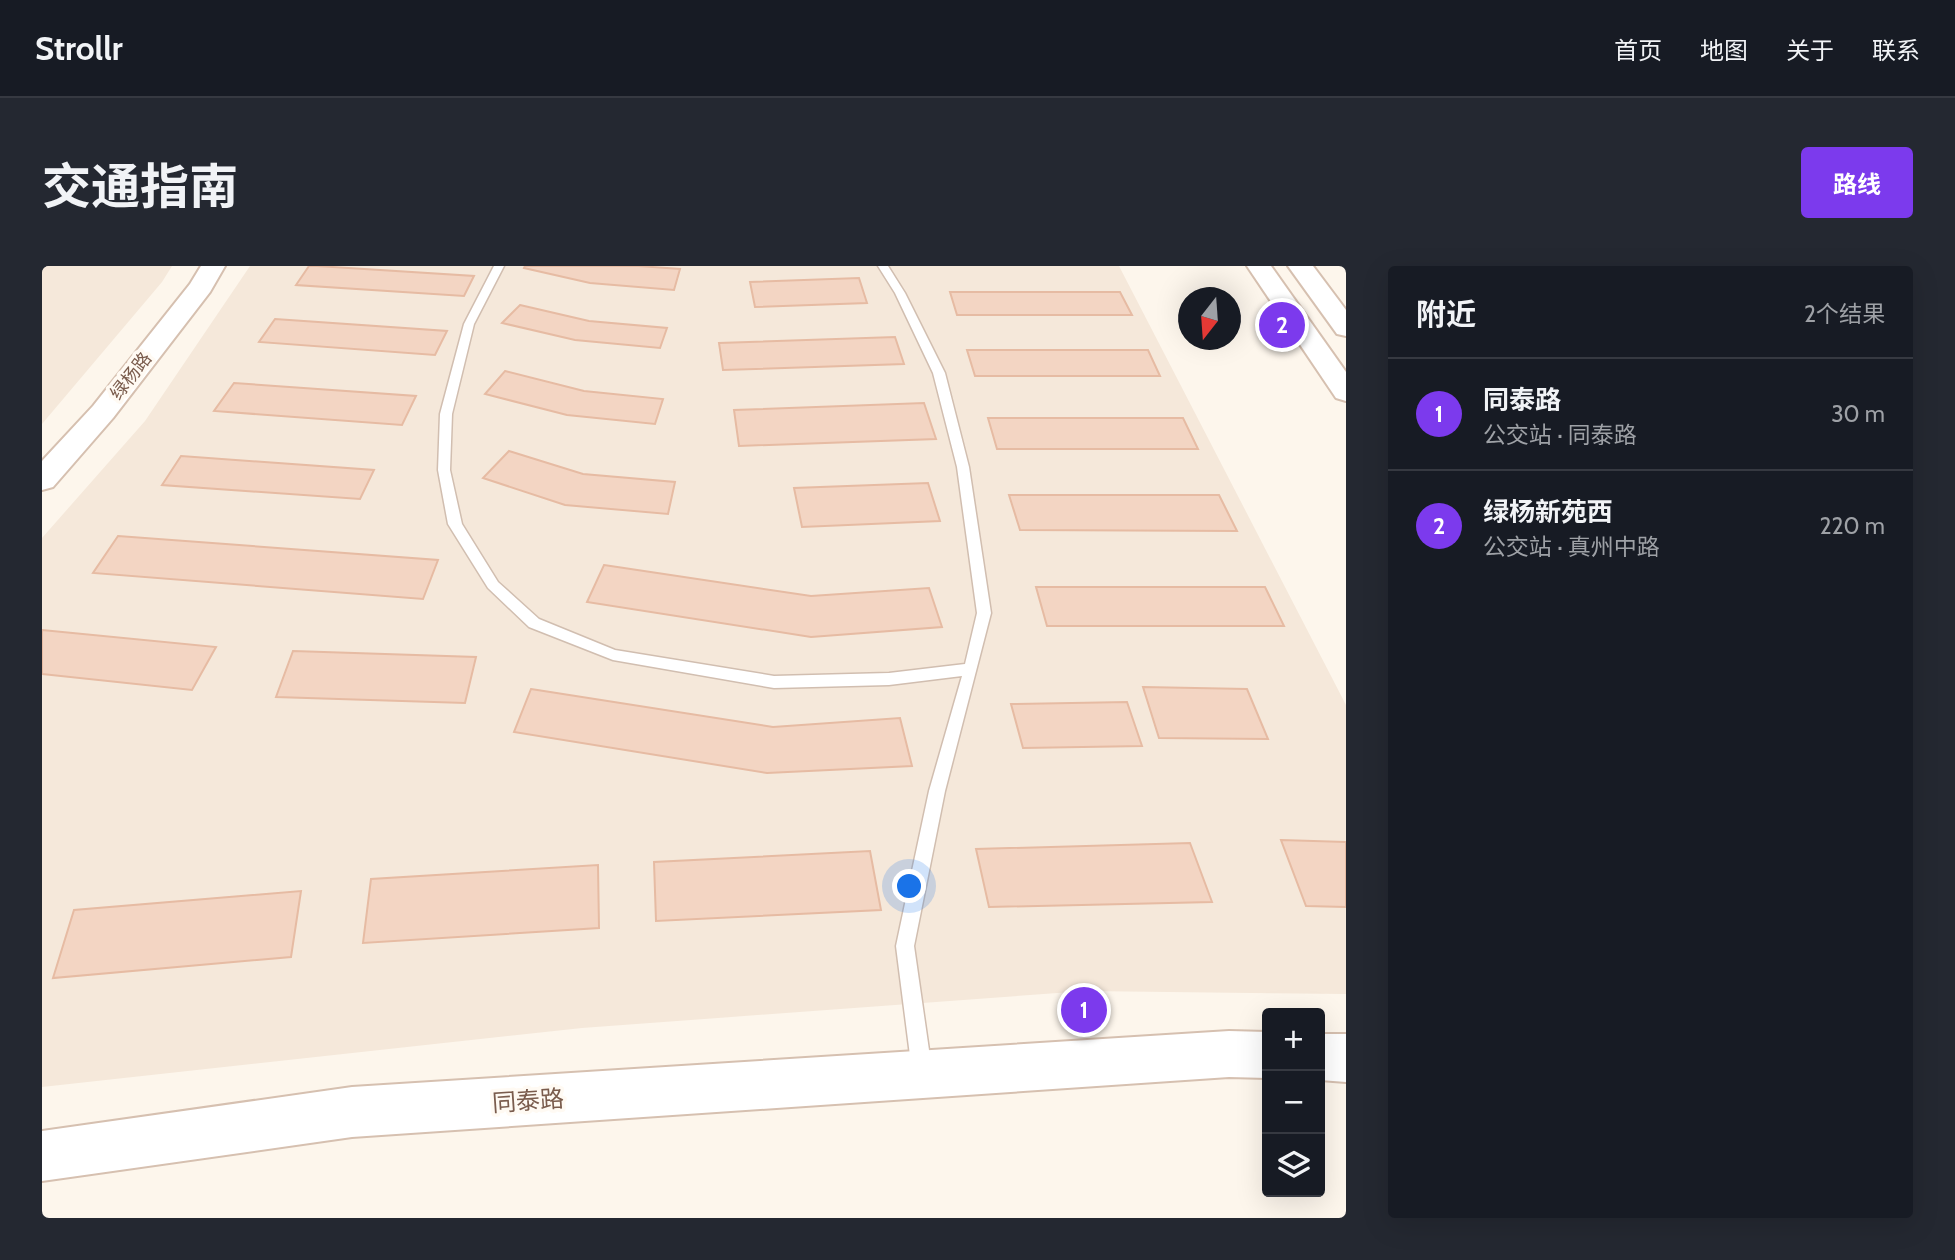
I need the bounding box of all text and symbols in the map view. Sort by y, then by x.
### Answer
text: Strollr [35,28,123,68]
text: 首页 [1614,36,1662,65]
text: 地图 [1700,36,1748,65]
text: 关于 [1786,36,1834,65]
text: 联系 [1872,36,1920,65]
button: 路线 [1801,147,1913,218]
text: 交通指南 [42,157,238,216]
north arrow [1178,287,1241,350]
text: 附近 [1416,296,1476,333]
pin: 2 [1259,299,1305,351]
text: 2个结果 [1804,300,1885,328]
street label: 绿杨路 [106,348,156,404]
text: 同泰路 [1483,384,1561,416]
text: 1 [1435,400,1443,428]
text: 30 m [1831,400,1885,428]
text: 公交站 · 同泰路 [1483,421,1637,449]
text: 绿杨新苑西 [1483,496,1613,528]
text: 2 [1433,512,1445,540]
text: 220 m [1819,512,1885,540]
text: 公交站 · 真州中路 [1483,533,1660,561]
your location [892,869,926,903]
pin: 1 [1061,984,1107,1036]
map controls [1262,1008,1325,1197]
button: + [1262,1008,1325,1071]
button: − [1262,1071,1325,1134]
street label: 同泰路 [491,1084,565,1117]
button: layers [1262,1134,1325,1197]

